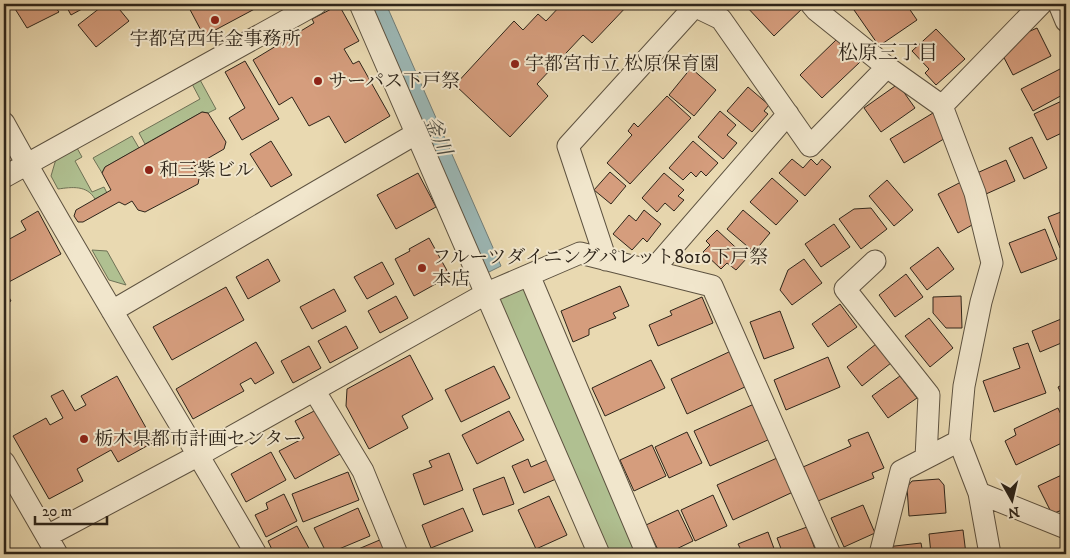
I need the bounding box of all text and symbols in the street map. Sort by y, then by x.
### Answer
marker: 宇都宮西年金事務所 [209,14,221,26]
place label: 宇都宮西年金事務所 [129,28,301,51]
district label: 松原三丁目 [838,41,938,66]
place label: 宇都宮市立 松原保育園 [525,53,719,76]
marker: 宇都宮市立 松原保育園 [509,58,521,70]
place label: サーパス下戸祭 [328,70,460,93]
marker: サーパス下戸祭 [312,75,324,87]
water label: 釜川 [418,113,457,161]
place label: 和三紫ビル [159,159,254,182]
marker: 和三紫ビル [143,164,155,176]
place label: フルーツダイニングパレット8010下戸祭 本店 [432,246,768,291]
marker: フルーツダイニングパレット8010下戸祭 本店 [416,262,428,274]
place label: 栃木県都市計画センター [94,428,302,451]
marker: 栃木県都市計画センター [78,433,90,445]
north arrow [988,476,1038,526]
scale bar [35,493,108,525]
text: 20 m [42,502,72,521]
text: N [1006,502,1021,522]

